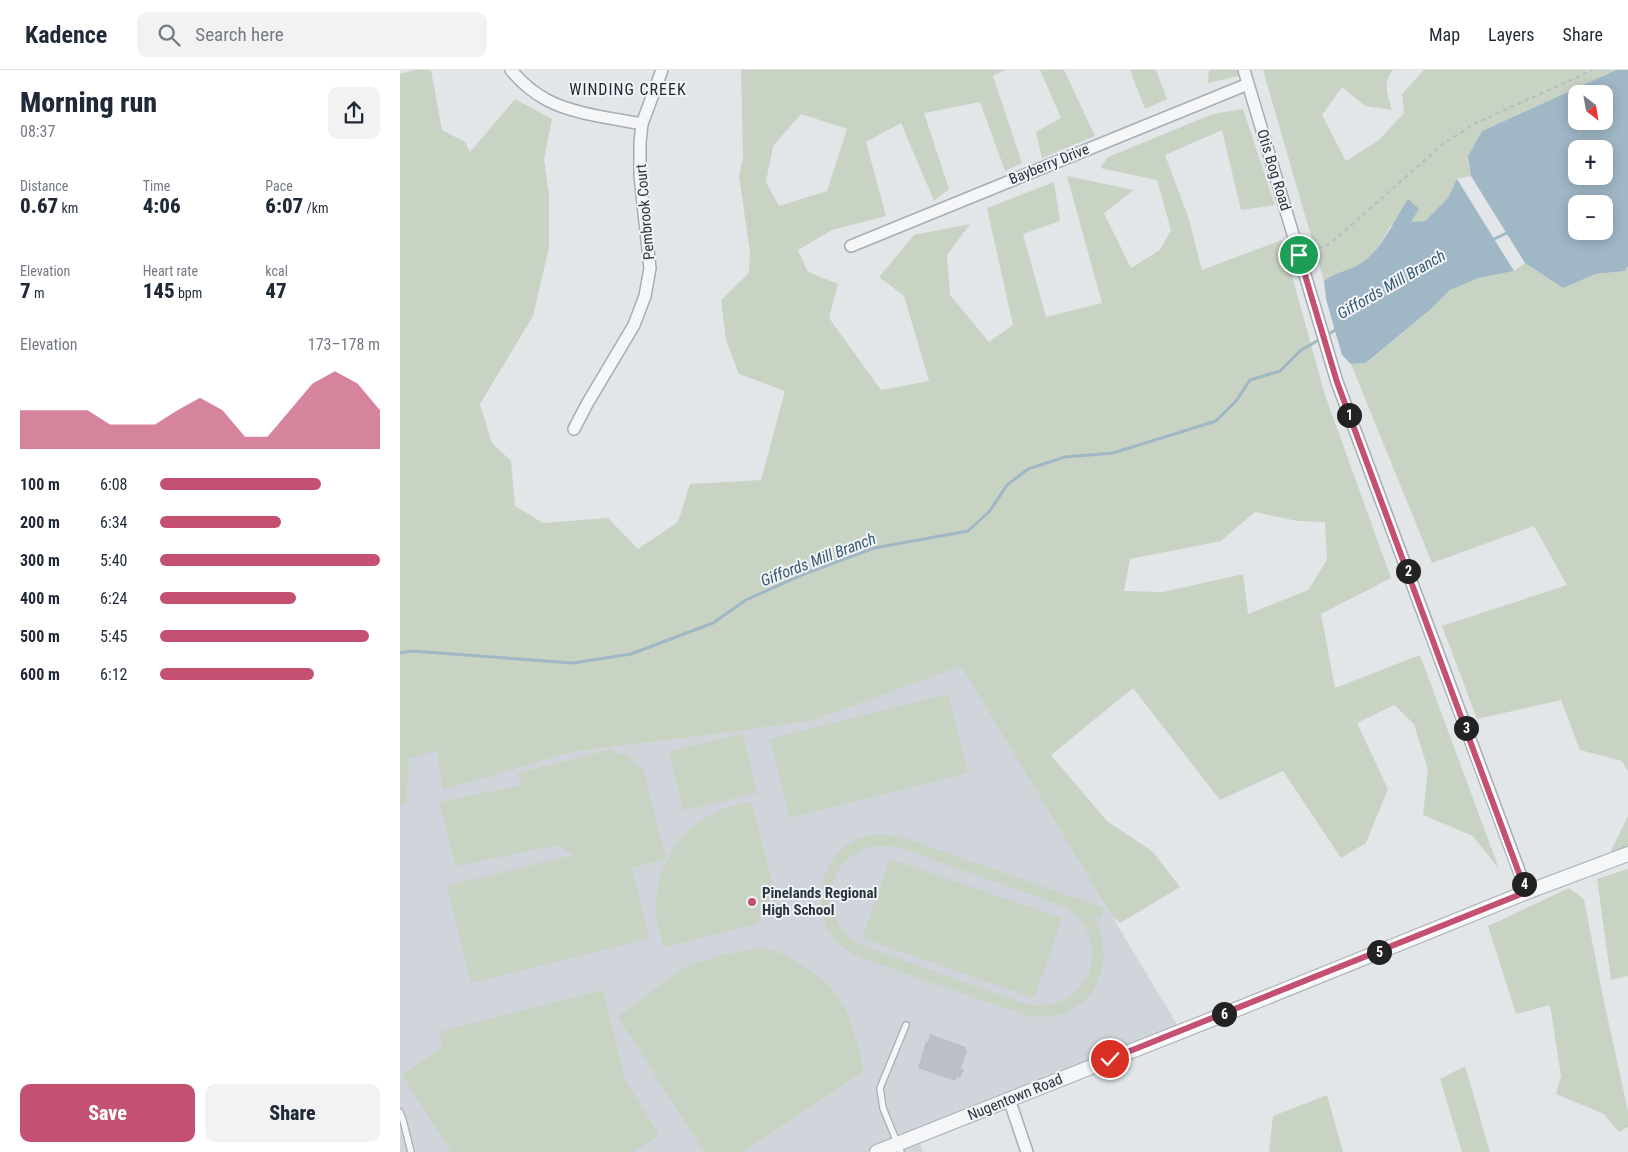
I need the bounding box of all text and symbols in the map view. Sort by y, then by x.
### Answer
search box [137,12,487,57]
text: Kadence [25,21,107,49]
icon: search [155,21,183,49]
text: Search here [195,23,284,46]
text: Map [1429,24,1460,45]
text: Layers [1488,24,1535,45]
text: Share [1563,24,1603,45]
district label: WINDING CREEK [569,80,687,99]
north arrow [1568,85,1612,130]
map controls [1568,85,1613,240]
text: Morning run [20,86,157,119]
button: share [328,87,380,139]
text: 08:37 [20,122,55,141]
street label: Otis Bog Road [1253,127,1295,213]
street label: Bayberry Drive [1006,140,1092,188]
button: + [1568,140,1613,185]
street label: Pembrook Court [632,163,658,261]
text: Distance [20,178,68,194]
text: Time [143,178,170,194]
text: Pace [265,178,293,194]
text: 0.67 [20,194,58,218]
text: 4:06 [143,194,181,218]
text: 6:07 [265,194,303,218]
button: − [1568,195,1613,240]
text: km [58,200,78,216]
text: /km [303,200,329,216]
pin [1278,234,1320,276]
icon: arrive [1285,241,1313,269]
water label: Giffords Mill Branch [1334,246,1449,323]
text: Elevation [20,263,70,279]
text: Heart rate [143,263,198,279]
text: kcal [265,263,288,279]
text: 7 [20,279,31,303]
text: 145 [143,279,175,303]
text: 47 [265,279,287,303]
text: m [31,285,44,301]
text: bpm [175,285,202,301]
text: Elevation [20,335,78,354]
text: 173–178 m [308,335,380,354]
pin: 1 [1336,402,1362,428]
text: 1 [1346,407,1353,423]
text: 100 m [20,475,60,494]
text: 6:08 [100,475,127,494]
text: 200 m [20,513,60,532]
text: 6:34 [100,513,127,532]
water label: Giffords Mill Branch [758,529,878,590]
text: 300 m [20,551,60,570]
text: 5:40 [100,551,127,570]
pin: 2 [1396,558,1420,584]
text: 2 [1405,563,1412,579]
text: 400 m [20,589,60,608]
text: 6:24 [100,589,127,608]
text: 500 m [20,627,60,646]
text: 5:45 [100,627,127,646]
text: 600 m [20,665,60,684]
text: 6:12 [100,665,127,684]
pin: 3 [1454,716,1478,740]
text: 3 [1463,720,1470,736]
pin: 4 [1512,872,1536,896]
text: 4 [1521,876,1528,892]
place label: Pinelands Regional High School [762,884,877,919]
marker: Pinelands Regional High School [746,896,758,908]
pin: 5 [1366,940,1392,964]
text: 5 [1376,944,1383,960]
pin: 6 [1212,1002,1236,1026]
text: 6 [1221,1006,1228,1022]
pin [1089,1038,1131,1080]
icon: check [1096,1045,1124,1073]
street label: Nugentown Road [965,1070,1065,1124]
button: Save [20,1084,195,1142]
button: Share [205,1084,380,1142]

